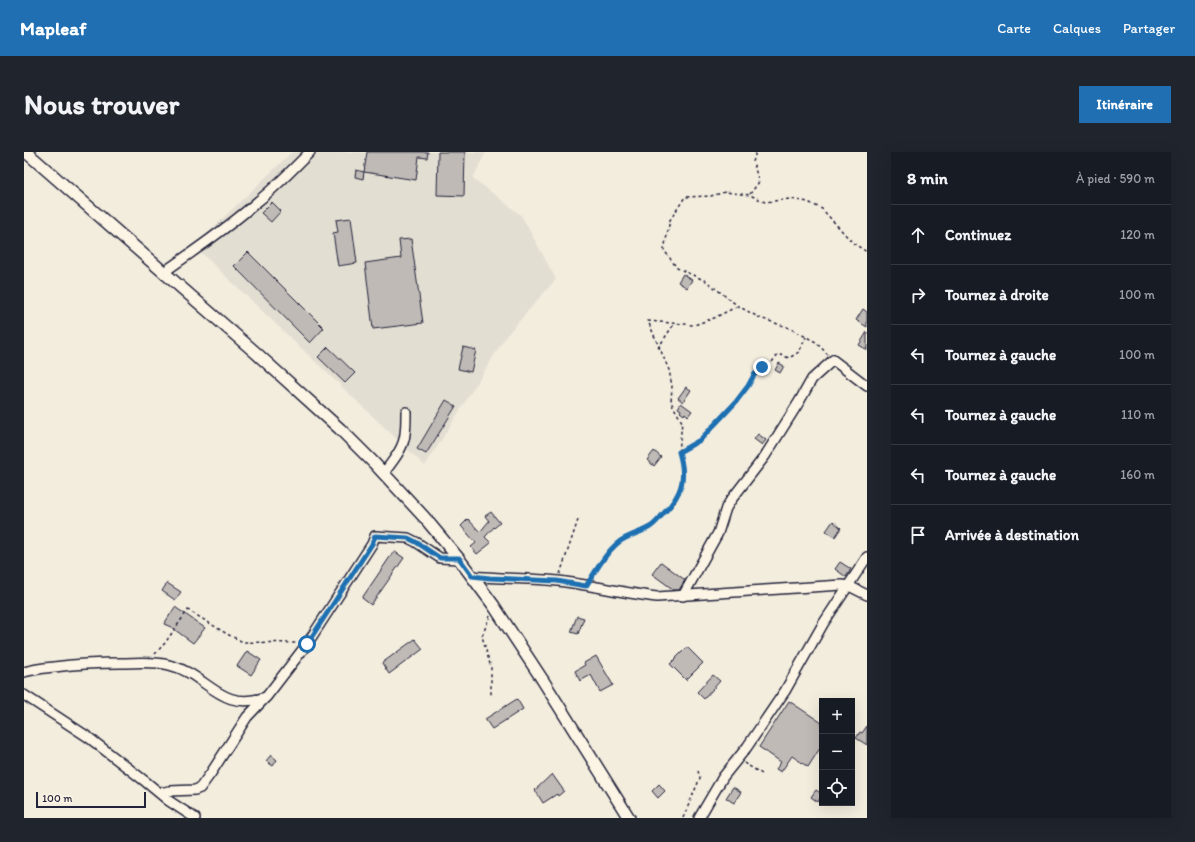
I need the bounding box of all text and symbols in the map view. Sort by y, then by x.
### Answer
text: Mapleaf [20,17,86,40]
text: Carte [997,20,1031,37]
text: Calques [1053,20,1101,37]
text: Partager [1123,20,1175,37]
button: Itinéraire [1079,86,1171,123]
text: Nous trouver [24,87,179,121]
text: 8 min [907,168,948,188]
text: À pied · 590 m [1076,171,1155,186]
icon: ahead [907,224,929,246]
text: Continuez [945,226,1011,244]
text: 120 m [1120,227,1155,242]
icon: right [907,284,929,306]
text: Tournez à droite [945,286,1049,304]
text: 100 m [1119,287,1155,302]
icon: left [907,344,929,366]
text: Tournez à gauche [945,346,1056,364]
text: 100 m [1119,347,1155,362]
route end [753,358,771,376]
icon: left [907,404,929,426]
text: Tournez à gauche [945,406,1056,424]
text: 110 m [1121,407,1155,422]
icon: left [907,464,929,486]
text: Tournez à gauche [945,466,1056,484]
text: 160 m [1120,467,1155,482]
icon: arrive [907,524,929,546]
text: Arrivée à destination [945,526,1079,544]
route start [298,635,316,653]
map controls [819,698,855,806]
button: + [819,698,855,734]
button: − [819,734,855,770]
button: locate [819,770,855,806]
scale bar [36,790,146,809]
text: 100 m [42,792,72,805]

